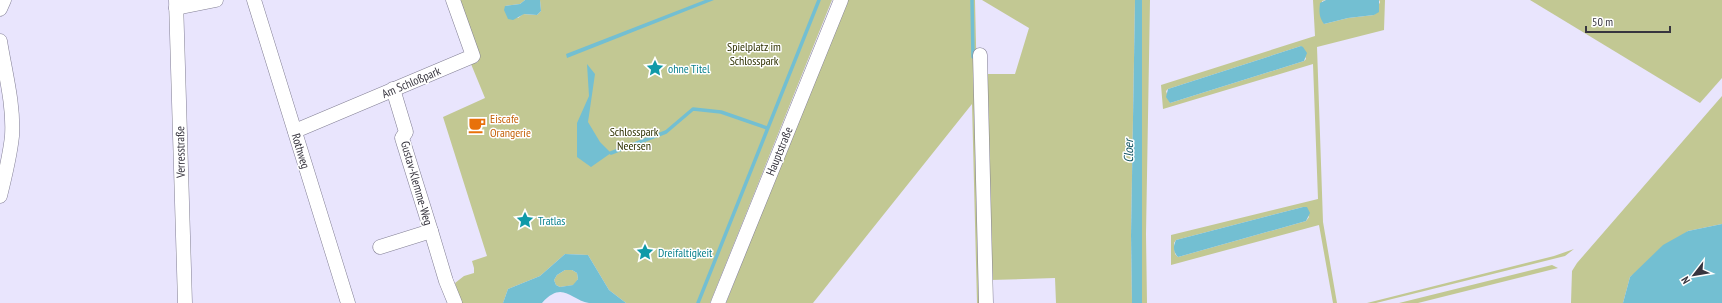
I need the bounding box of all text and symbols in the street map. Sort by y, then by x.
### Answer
scale bar [1586,8,1670,34]
text: 50 m [1592,14,1613,29]
park label: Spielplatz im Schlosspark [727,39,781,68]
place icon: ohne Titel [645,58,665,78]
place label: ohne Titel [668,61,710,76]
street label: Am Schloßpark [379,63,443,101]
place label: Eiscafe Orangerie [490,111,531,140]
cafe icon: Eiscafe Orangerie [467,115,487,135]
park label: Schlosspark Neersen [610,124,659,153]
street label: Hauptstraße [762,124,796,178]
street label: Verresstraße [172,126,188,179]
street label: Rothweg [289,132,313,170]
water label: Cloer [1120,137,1137,163]
street label: Gustav-Klemme-Weg [398,139,436,227]
place icon: Tratlas [515,210,535,230]
place label: Tratlas [538,213,565,228]
place icon: Dreifaltigkeit [635,242,655,262]
place label: Dreifaltigkeit [658,245,713,260]
north arrow [1674,255,1714,295]
text: N [1678,274,1693,286]

